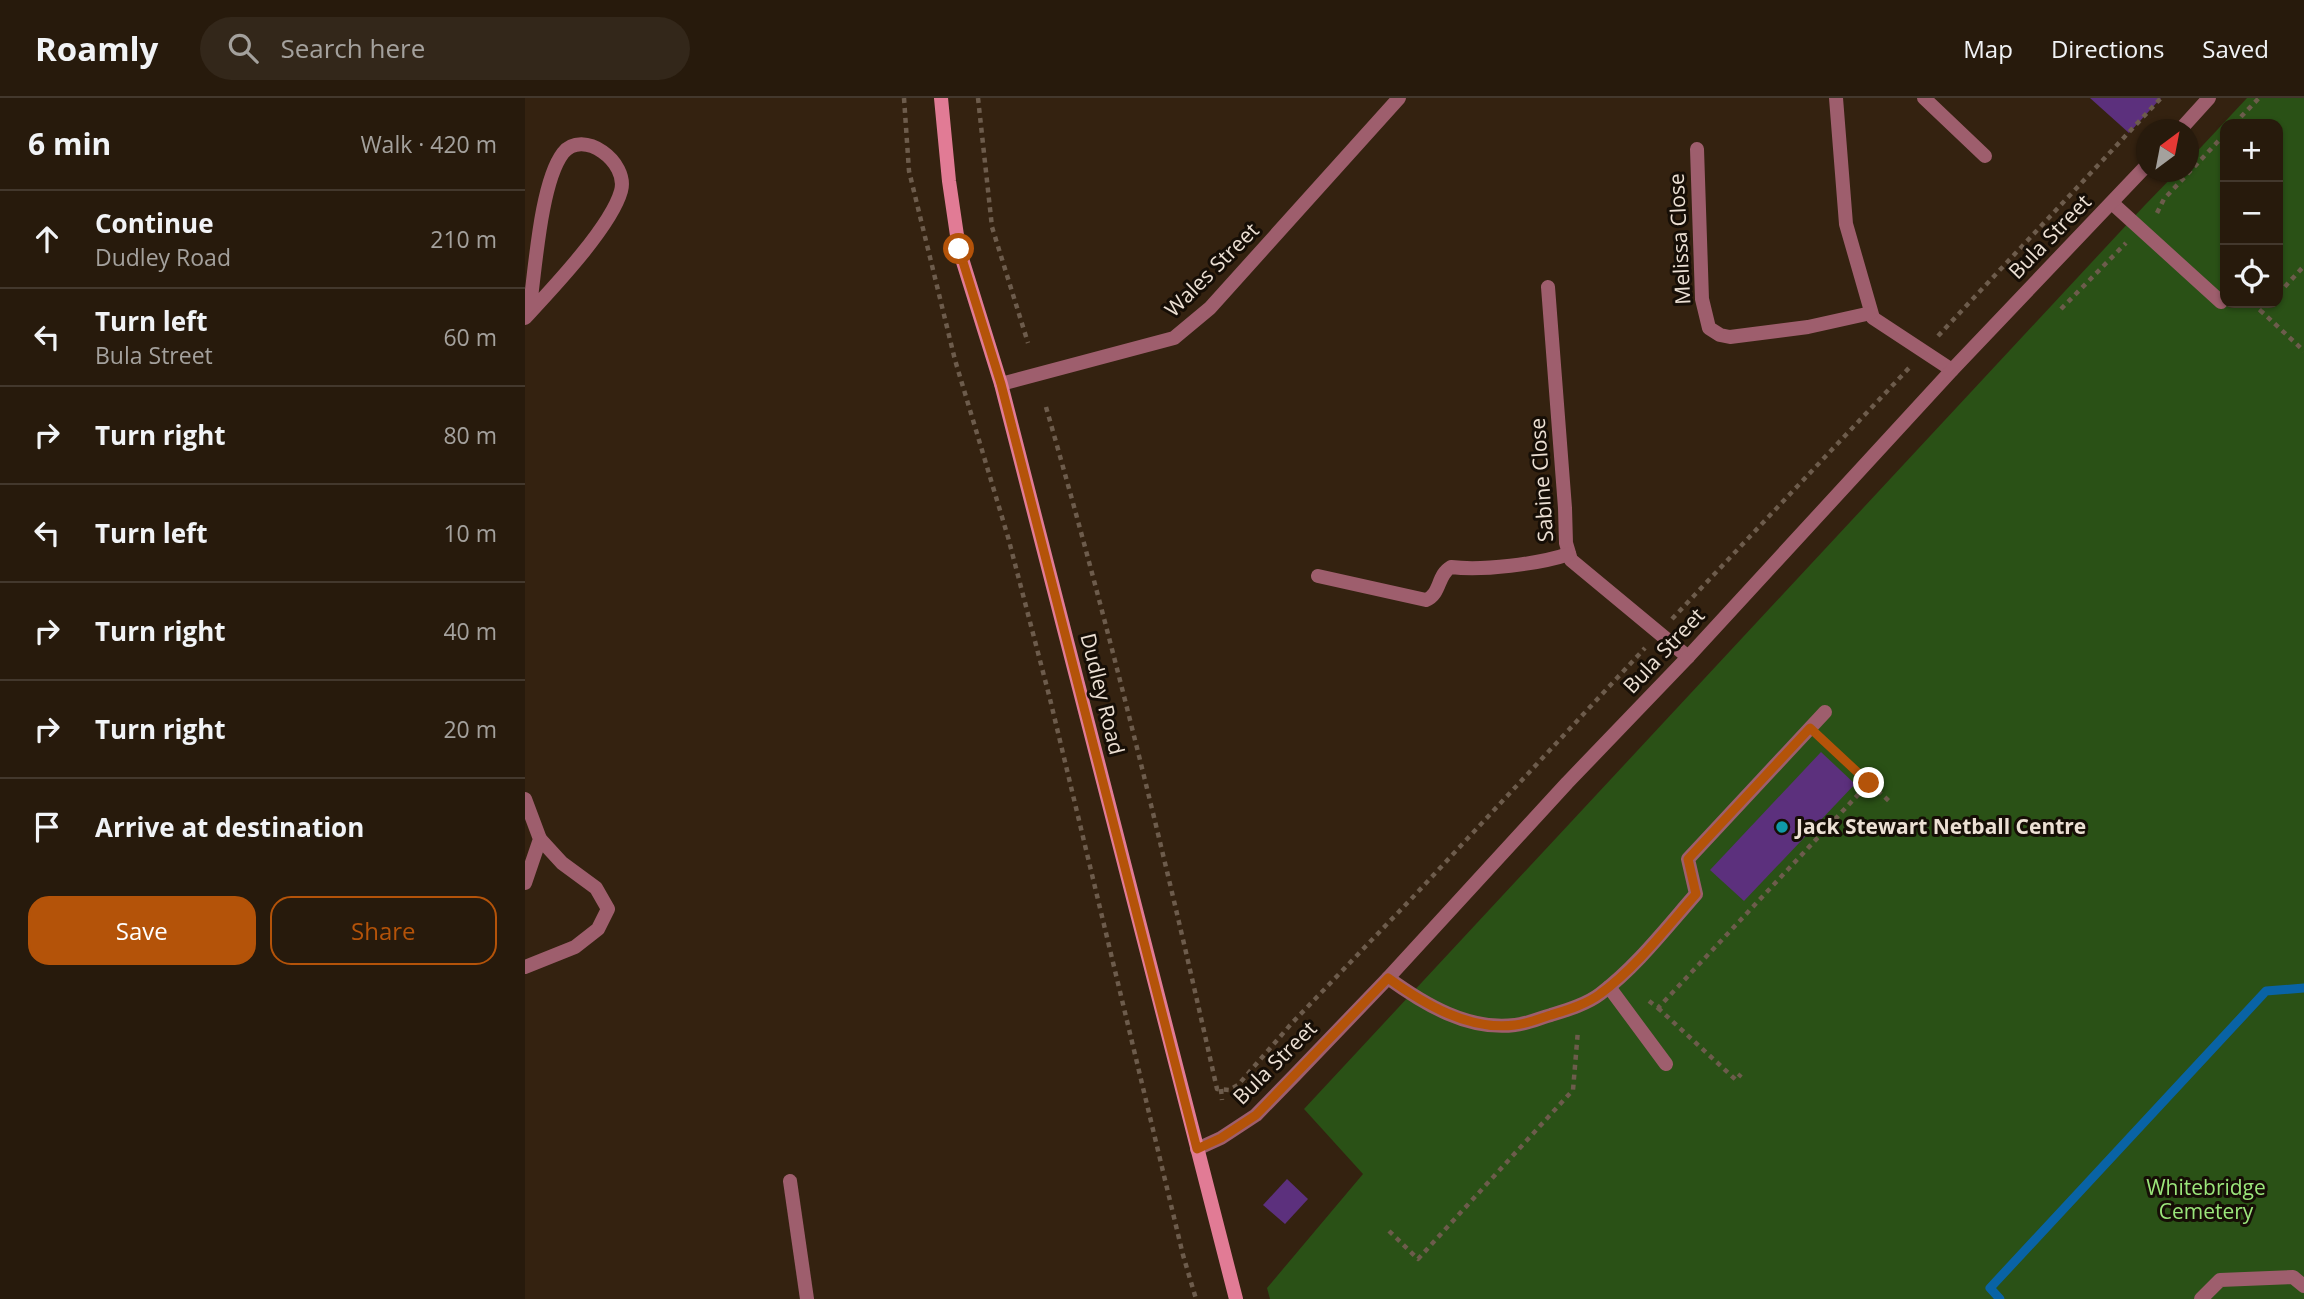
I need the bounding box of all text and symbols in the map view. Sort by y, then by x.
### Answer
search box [200,17,690,80]
text: Roamly [35,26,158,71]
icon: search [224,29,262,67]
text: Search here [280,30,425,66]
text: Map [1963,32,2013,65]
text: Directions [2051,32,2164,65]
text: Saved [2202,32,2269,65]
north arrow [2136,119,2199,182]
map controls [2220,119,2283,308]
button: + [2220,119,2283,182]
text: 6 min [28,123,111,164]
text: Walk · 420 m [360,128,497,160]
street label: Melissa Close [1662,173,1696,305]
button: − [2220,182,2283,245]
street label: Bula Street [2002,188,2097,285]
text: Continue [95,205,214,241]
street label: Wales Street [1158,216,1264,322]
icon: ahead [28,220,66,258]
text: 210 m [430,223,497,255]
route start [943,233,974,264]
text: Dudley Road [95,241,231,273]
button: locate [2220,245,2283,308]
text: Turn left [95,303,207,339]
icon: left [28,318,66,356]
text: 60 m [443,321,497,353]
text: Bula Street [95,339,213,371]
icon: right [28,416,66,454]
text: Turn right [95,417,226,453]
street label: Sabine Close [1523,417,1559,543]
text: 80 m [443,419,497,451]
icon: left [28,514,66,552]
text: Turn left [95,515,207,551]
text: 10 m [443,517,497,549]
street label: Bula Street [1616,601,1710,699]
icon: right [28,612,66,650]
text: Turn right [95,613,226,649]
text: 40 m [443,615,497,647]
street label: Dudley Road [1074,630,1132,757]
icon: right [28,710,66,748]
text: Turn right [95,711,226,747]
text: 20 m [443,713,497,745]
route end [1853,767,1884,798]
icon: arrive [28,808,66,846]
text: Arrive at destination [95,809,364,845]
place label: Jack Stewart Netball Centre [1794,812,2086,840]
marker: Jack Stewart Netball Centre [1774,819,1790,835]
button: Save [28,896,256,965]
button: Share [270,896,497,965]
street label: Bula Street [1226,1014,1322,1110]
park label: Whitebridge Cemetery [2146,1173,2266,1225]

